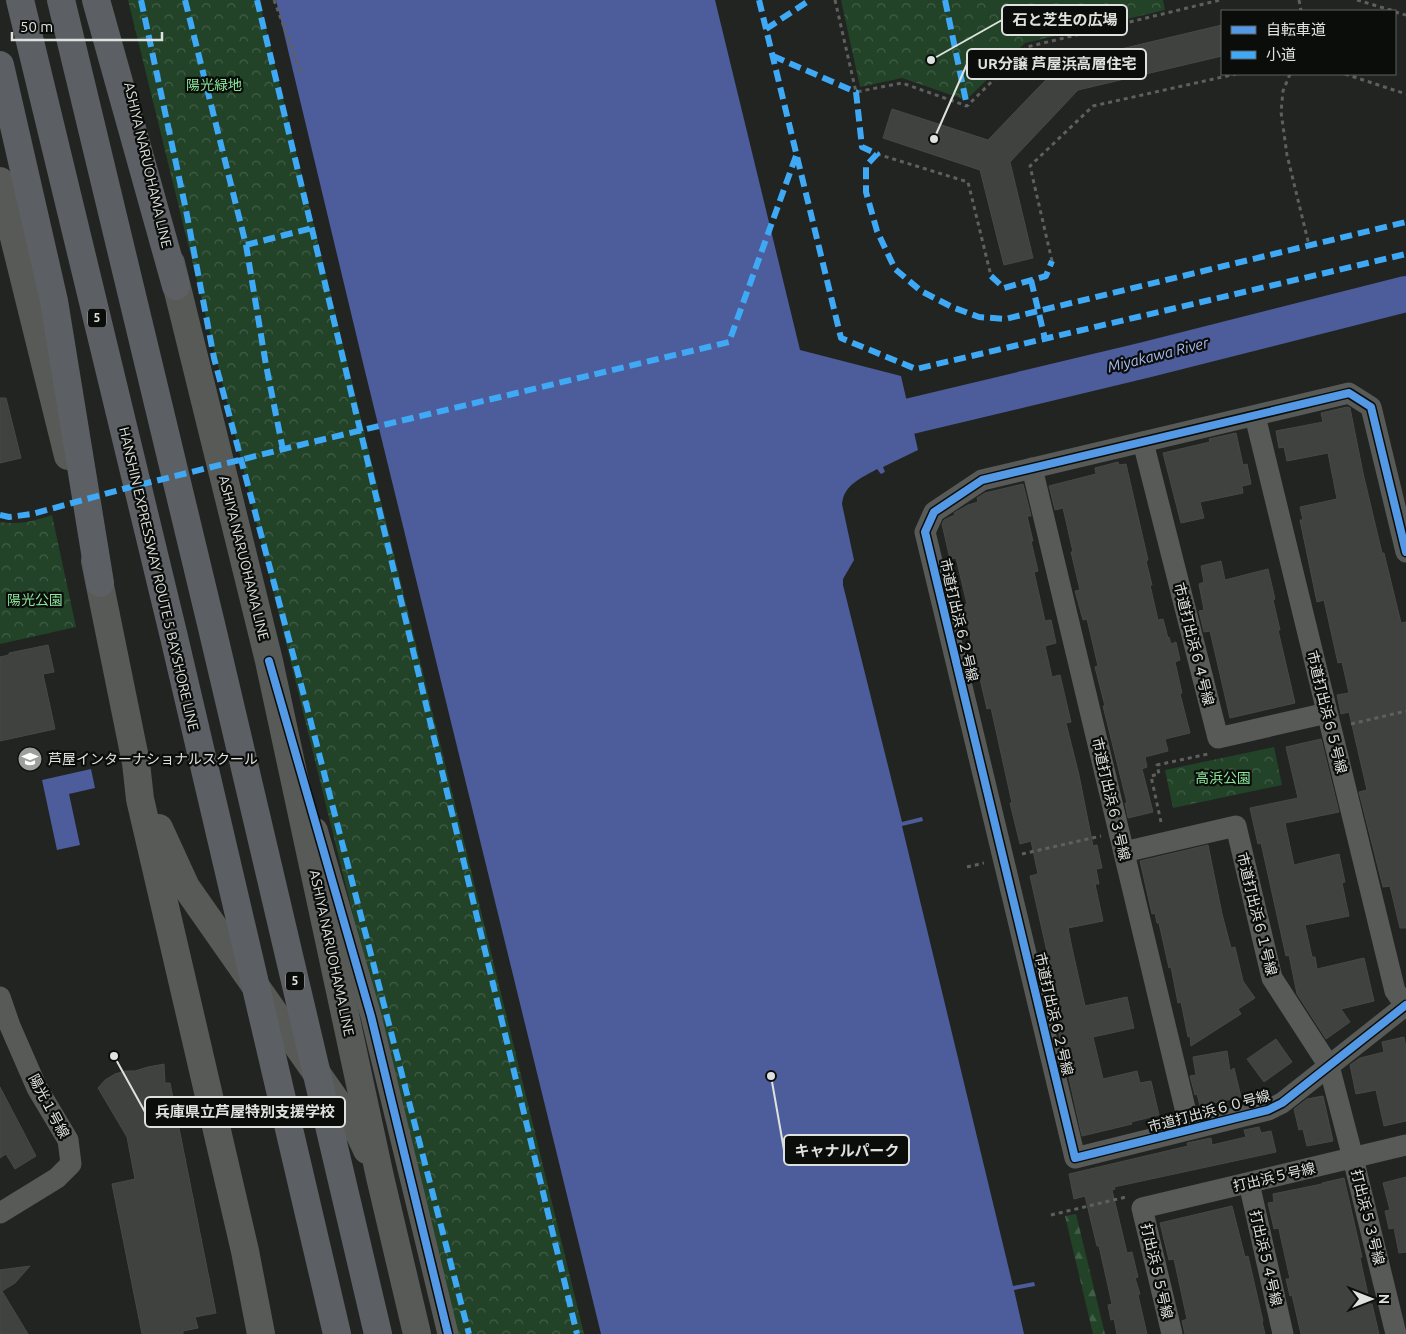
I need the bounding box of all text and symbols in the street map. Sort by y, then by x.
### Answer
callout: 石と芝生の広場 [1002,5,1127,35]
scale bar [12,10,162,42]
legend [1221,10,1396,75]
text: 石と芝生の広場 [1012,11,1118,28]
text: 50 m [20,18,53,35]
text: 自転車道 [1266,21,1326,38]
text: 小道 [1266,46,1296,63]
callout: UR分譲 芦屋浜高層住宅 [967,49,1146,79]
text: UR分譲 芦屋浜高層住宅 [978,55,1136,72]
park label: 陽光緑地 [186,77,242,93]
street label: ASHIYA NARUOHAMA LINE [121,81,175,250]
road number: 5 [88,308,106,328]
water label: Miyakawa River [1106,333,1211,375]
street label: HANSHIN EXPRESSWAY ROUTE 5 BAYSHORE LINE [116,425,202,733]
street label: ASHIYA NARUOHAMA LINE [216,474,272,642]
street label: 市道打出浜６２号線 [937,557,981,683]
street label: 市道打出浜６４号線 [1171,581,1217,707]
park label: 陽光公園 [7,592,63,608]
street label: 市道打出浜６５号線 [1304,649,1350,775]
street label: 市道打出浜６３号線 [1089,736,1133,862]
school or university icon: 芦屋インターナショナルスクール [17,746,43,772]
place label: 芦屋インターナショナルスクール [48,751,258,767]
park label: 高浜公園 [1195,770,1251,786]
street label: 市道打出浜６１号線 [1234,851,1280,977]
street label: ASHIYA NARUOHAMA LINE [307,868,357,1038]
street label: 市道打出浜６２号線 [1032,951,1076,1077]
road number: 5 [286,971,304,990]
street label: 陽光１号線 [26,1071,72,1141]
street label: 市道打出浜６０号線 [1146,1087,1272,1135]
callout: 兵庫県立芦屋特別支援学校 [145,1097,345,1127]
text: 兵庫県立芦屋特別支援学校 [155,1103,335,1120]
callout: キャナルパーク [784,1135,909,1165]
text: キャナルパーク [794,1142,900,1159]
street label: 打出浜５号線 [1231,1160,1317,1194]
street label: 打出浜５３号線 [1348,1168,1388,1266]
street label: 打出浜５４号線 [1247,1208,1285,1308]
street label: 打出浜５５号線 [1138,1221,1176,1321]
north arrow [1346,1274,1396,1324]
text: N [1376,1294,1392,1304]

